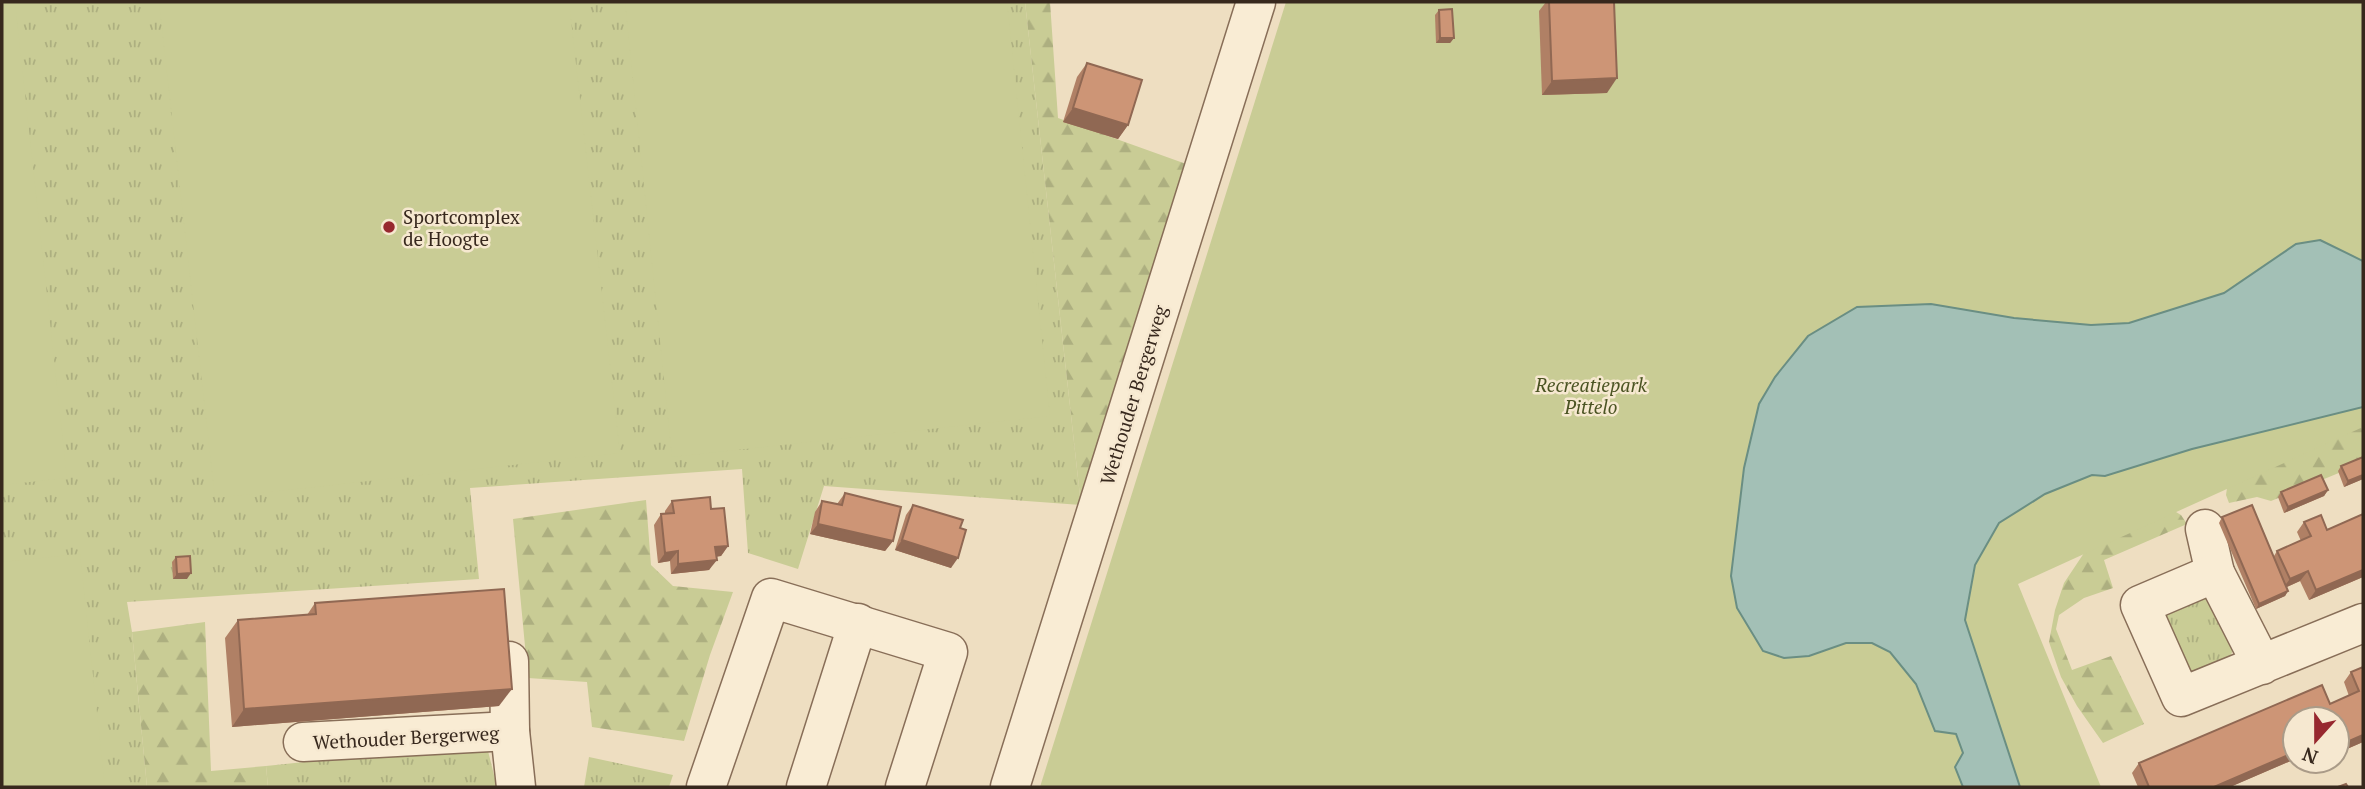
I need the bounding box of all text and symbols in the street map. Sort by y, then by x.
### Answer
place label: Sportcomplex de Hoogte [403,204,520,251]
marker: Sportcomplex de Hoogte [381,219,397,235]
street label: Wethouder Bergerweg [1094,301,1173,488]
park label: Recreatiepark Pittelo [1534,372,1648,419]
north arrow [2281,705,2351,775]
street label: Wethouder Bergerweg [312,720,501,754]
text: N [2298,742,2321,771]

